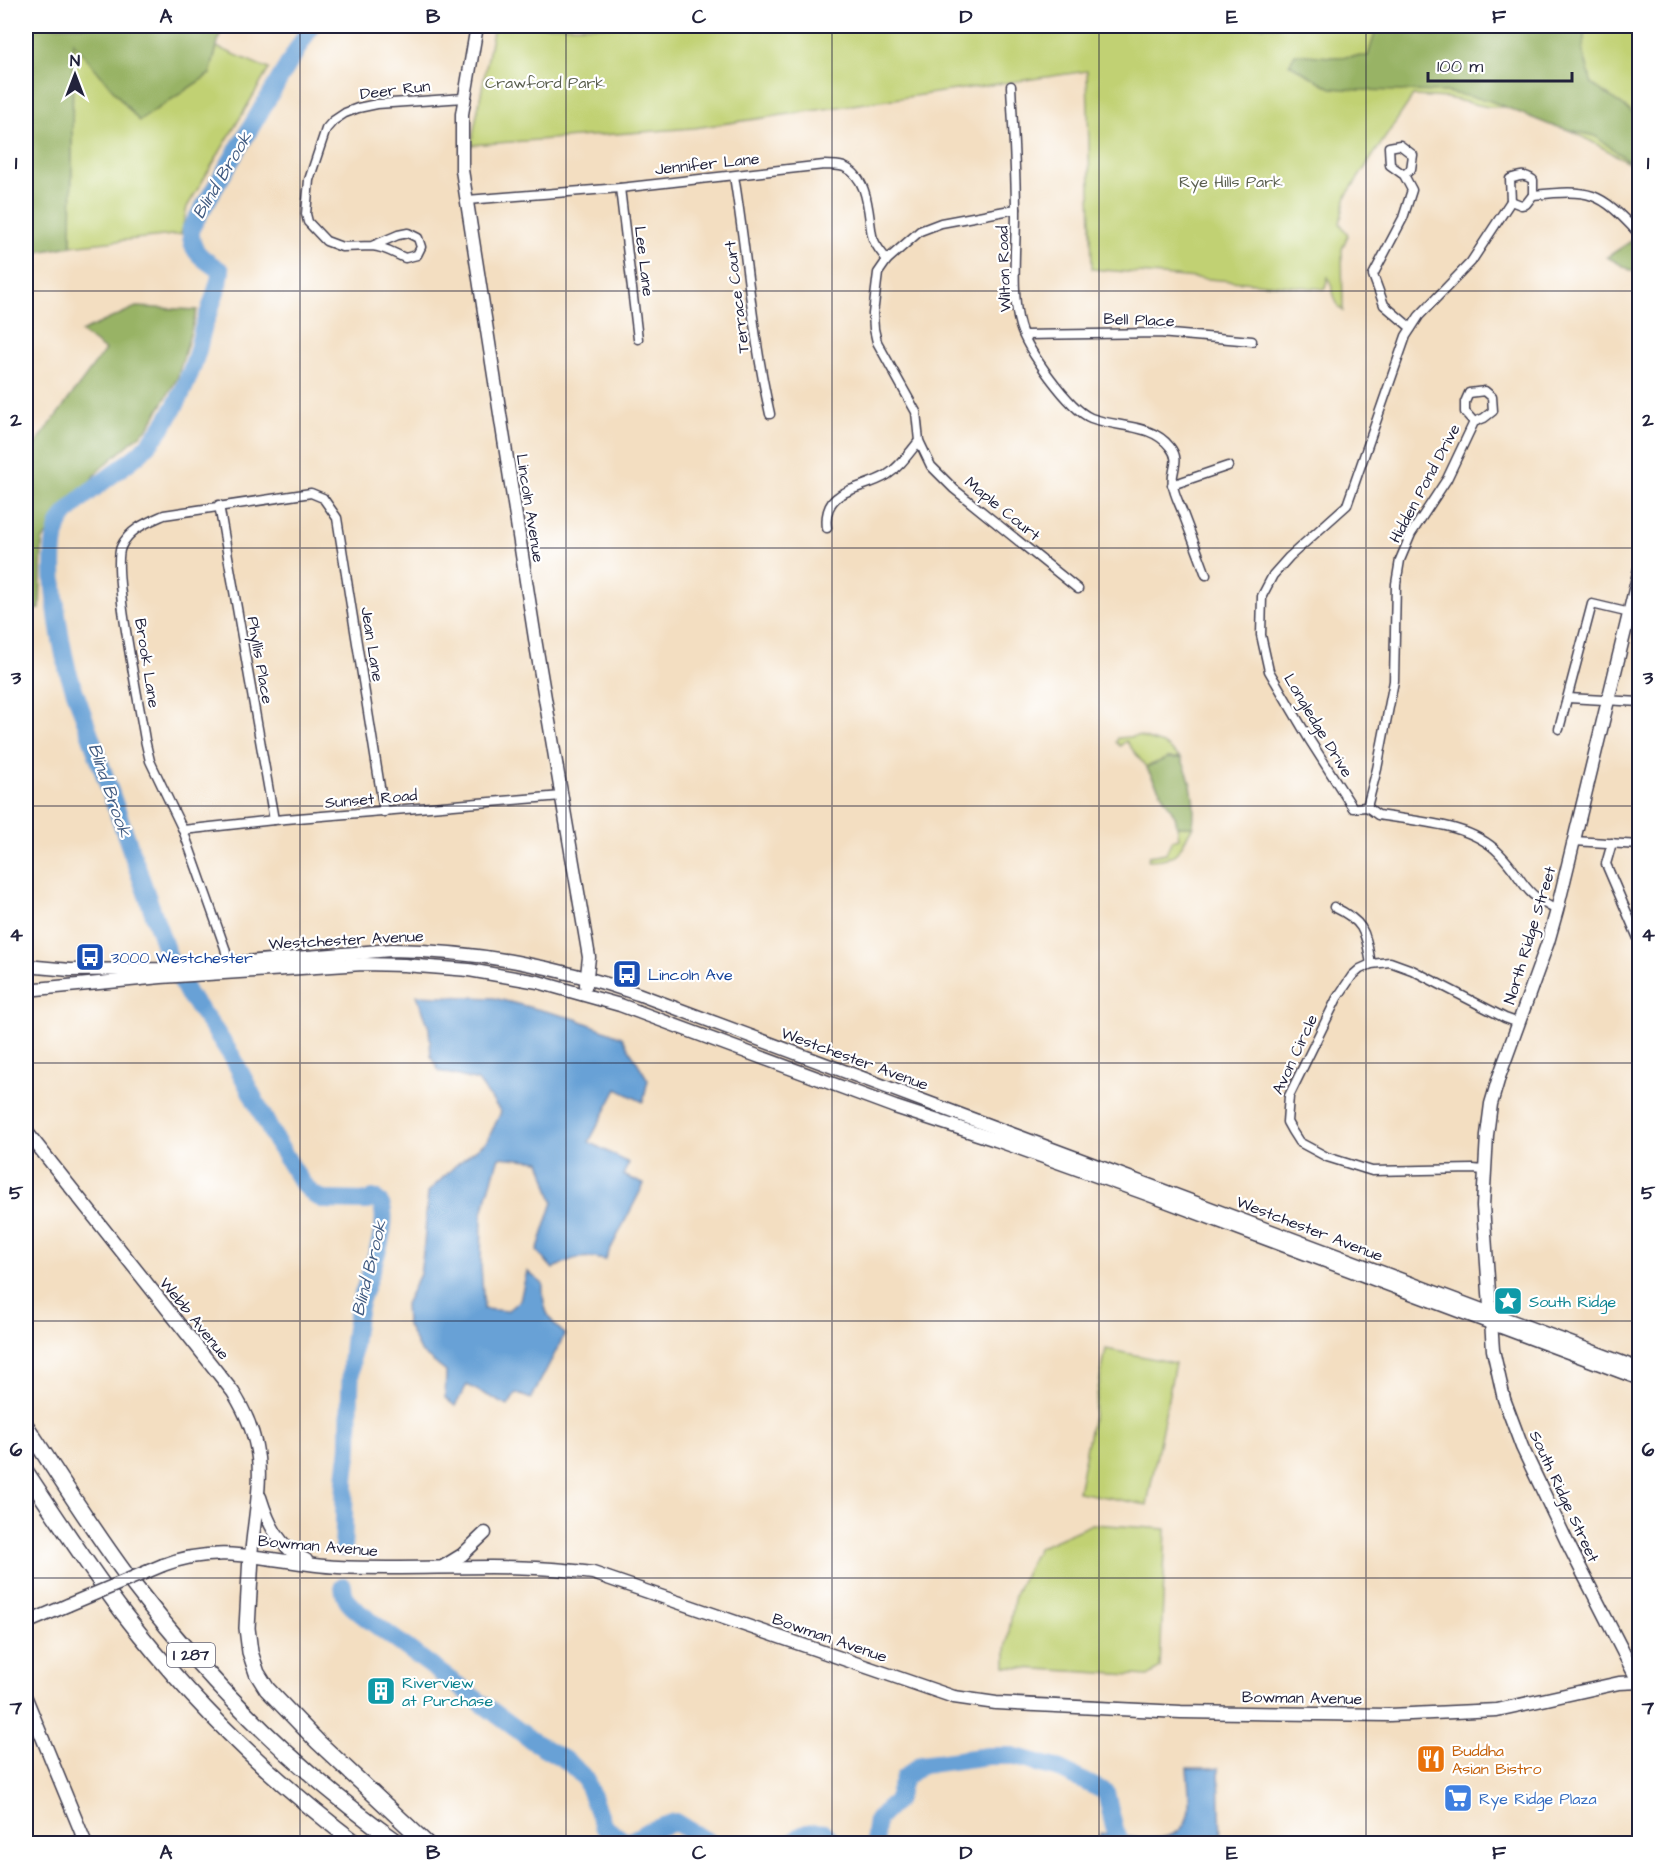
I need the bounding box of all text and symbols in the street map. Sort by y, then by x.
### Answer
text: A [160,3,173,31]
text: B [426,3,441,31]
text: C [692,3,707,31]
text: D [960,3,973,31]
text: E [1226,3,1238,31]
text: F [1492,3,1507,31]
north arrow [45,45,105,105]
scale bar [1428,45,1572,83]
text: N [70,50,80,72]
text: 100 m [1437,54,1483,79]
park label: Crawford Park [485,72,605,94]
street label: Deer Run [359,75,431,105]
water label: Blind Brook [187,126,259,224]
street label: Jennifer Lane [654,148,761,180]
text: 1 [15,149,18,177]
text: 1 [1647,149,1650,177]
park label: Rye Hills Park [1179,171,1283,194]
street label: Lee Lane [629,225,659,298]
street label: Wilton Road [991,225,1017,313]
street label: Terrace Court [719,239,755,354]
street label: Bell Place [1103,308,1175,332]
text: 2 [9,406,22,434]
text: 2 [1641,406,1654,434]
street label: Hidden Pond Drive [1384,420,1466,547]
street label: Lincoln Avenue [511,452,549,564]
street label: Maple Court [960,471,1045,546]
street label: Jean Lane [355,605,389,684]
street label: Phyllis Place [241,615,279,706]
street label: Brook Lane [129,617,165,710]
text: 3 [10,664,22,692]
text: 3 [1642,664,1654,692]
street label: Longledge Drive [1278,669,1358,782]
water label: Blind Brook [82,740,138,841]
street label: Sunset Road [324,784,418,814]
street label: North Ridge Street [1498,863,1563,1007]
text: 4 [9,921,23,949]
text: 4 [1641,921,1655,949]
street label: Westchester Avenue [268,925,425,955]
bus stop icon: 3000 Westchester [74,941,106,973]
place label: 3000 Westchester [111,947,253,969]
bus stop icon: Lincoln Ave [611,958,643,990]
place label: Lincoln Ave [648,964,733,986]
street label: Avon Circle [1267,1011,1323,1098]
street label: Westchester Avenue [778,1022,932,1096]
text: 5 [9,1179,24,1207]
text: 5 [1641,1179,1656,1207]
street label: Westchester Avenue [1233,1191,1386,1267]
water label: Blind Brook [346,1217,394,1319]
street label: Webb Avenue [154,1273,234,1365]
place icon: South Ridge [1492,1285,1524,1317]
place label: South Ridge [1529,1291,1616,1314]
street label: South Ridge Street [1523,1427,1604,1567]
text: 6 [10,1436,23,1464]
text: 6 [1642,1436,1655,1464]
street label: Bowman Avenue [257,1530,379,1562]
street label: Bowman Avenue [769,1608,890,1668]
road number: I 287 [167,1643,215,1667]
place label: Riverview at Purchase [402,1672,493,1712]
building icon: Riverview at Purchase [365,1675,397,1707]
street label: Bowman Avenue [1242,1686,1363,1710]
text: 7 [9,1694,23,1722]
text: 7 [1641,1694,1655,1722]
place label: Buddha Asian Bistro [1452,1740,1541,1780]
restaurant icon: Buddha Asian Bistro [1415,1743,1447,1775]
supermarket icon: Rye Ridge Plaza [1442,1782,1474,1814]
place label: Rye Ridge Plaza [1479,1788,1597,1811]
text: A [160,1839,173,1867]
text: B [426,1839,441,1867]
text: C [692,1839,707,1867]
text: D [960,1839,973,1867]
text: E [1226,1839,1238,1867]
text: F [1492,1839,1507,1867]

